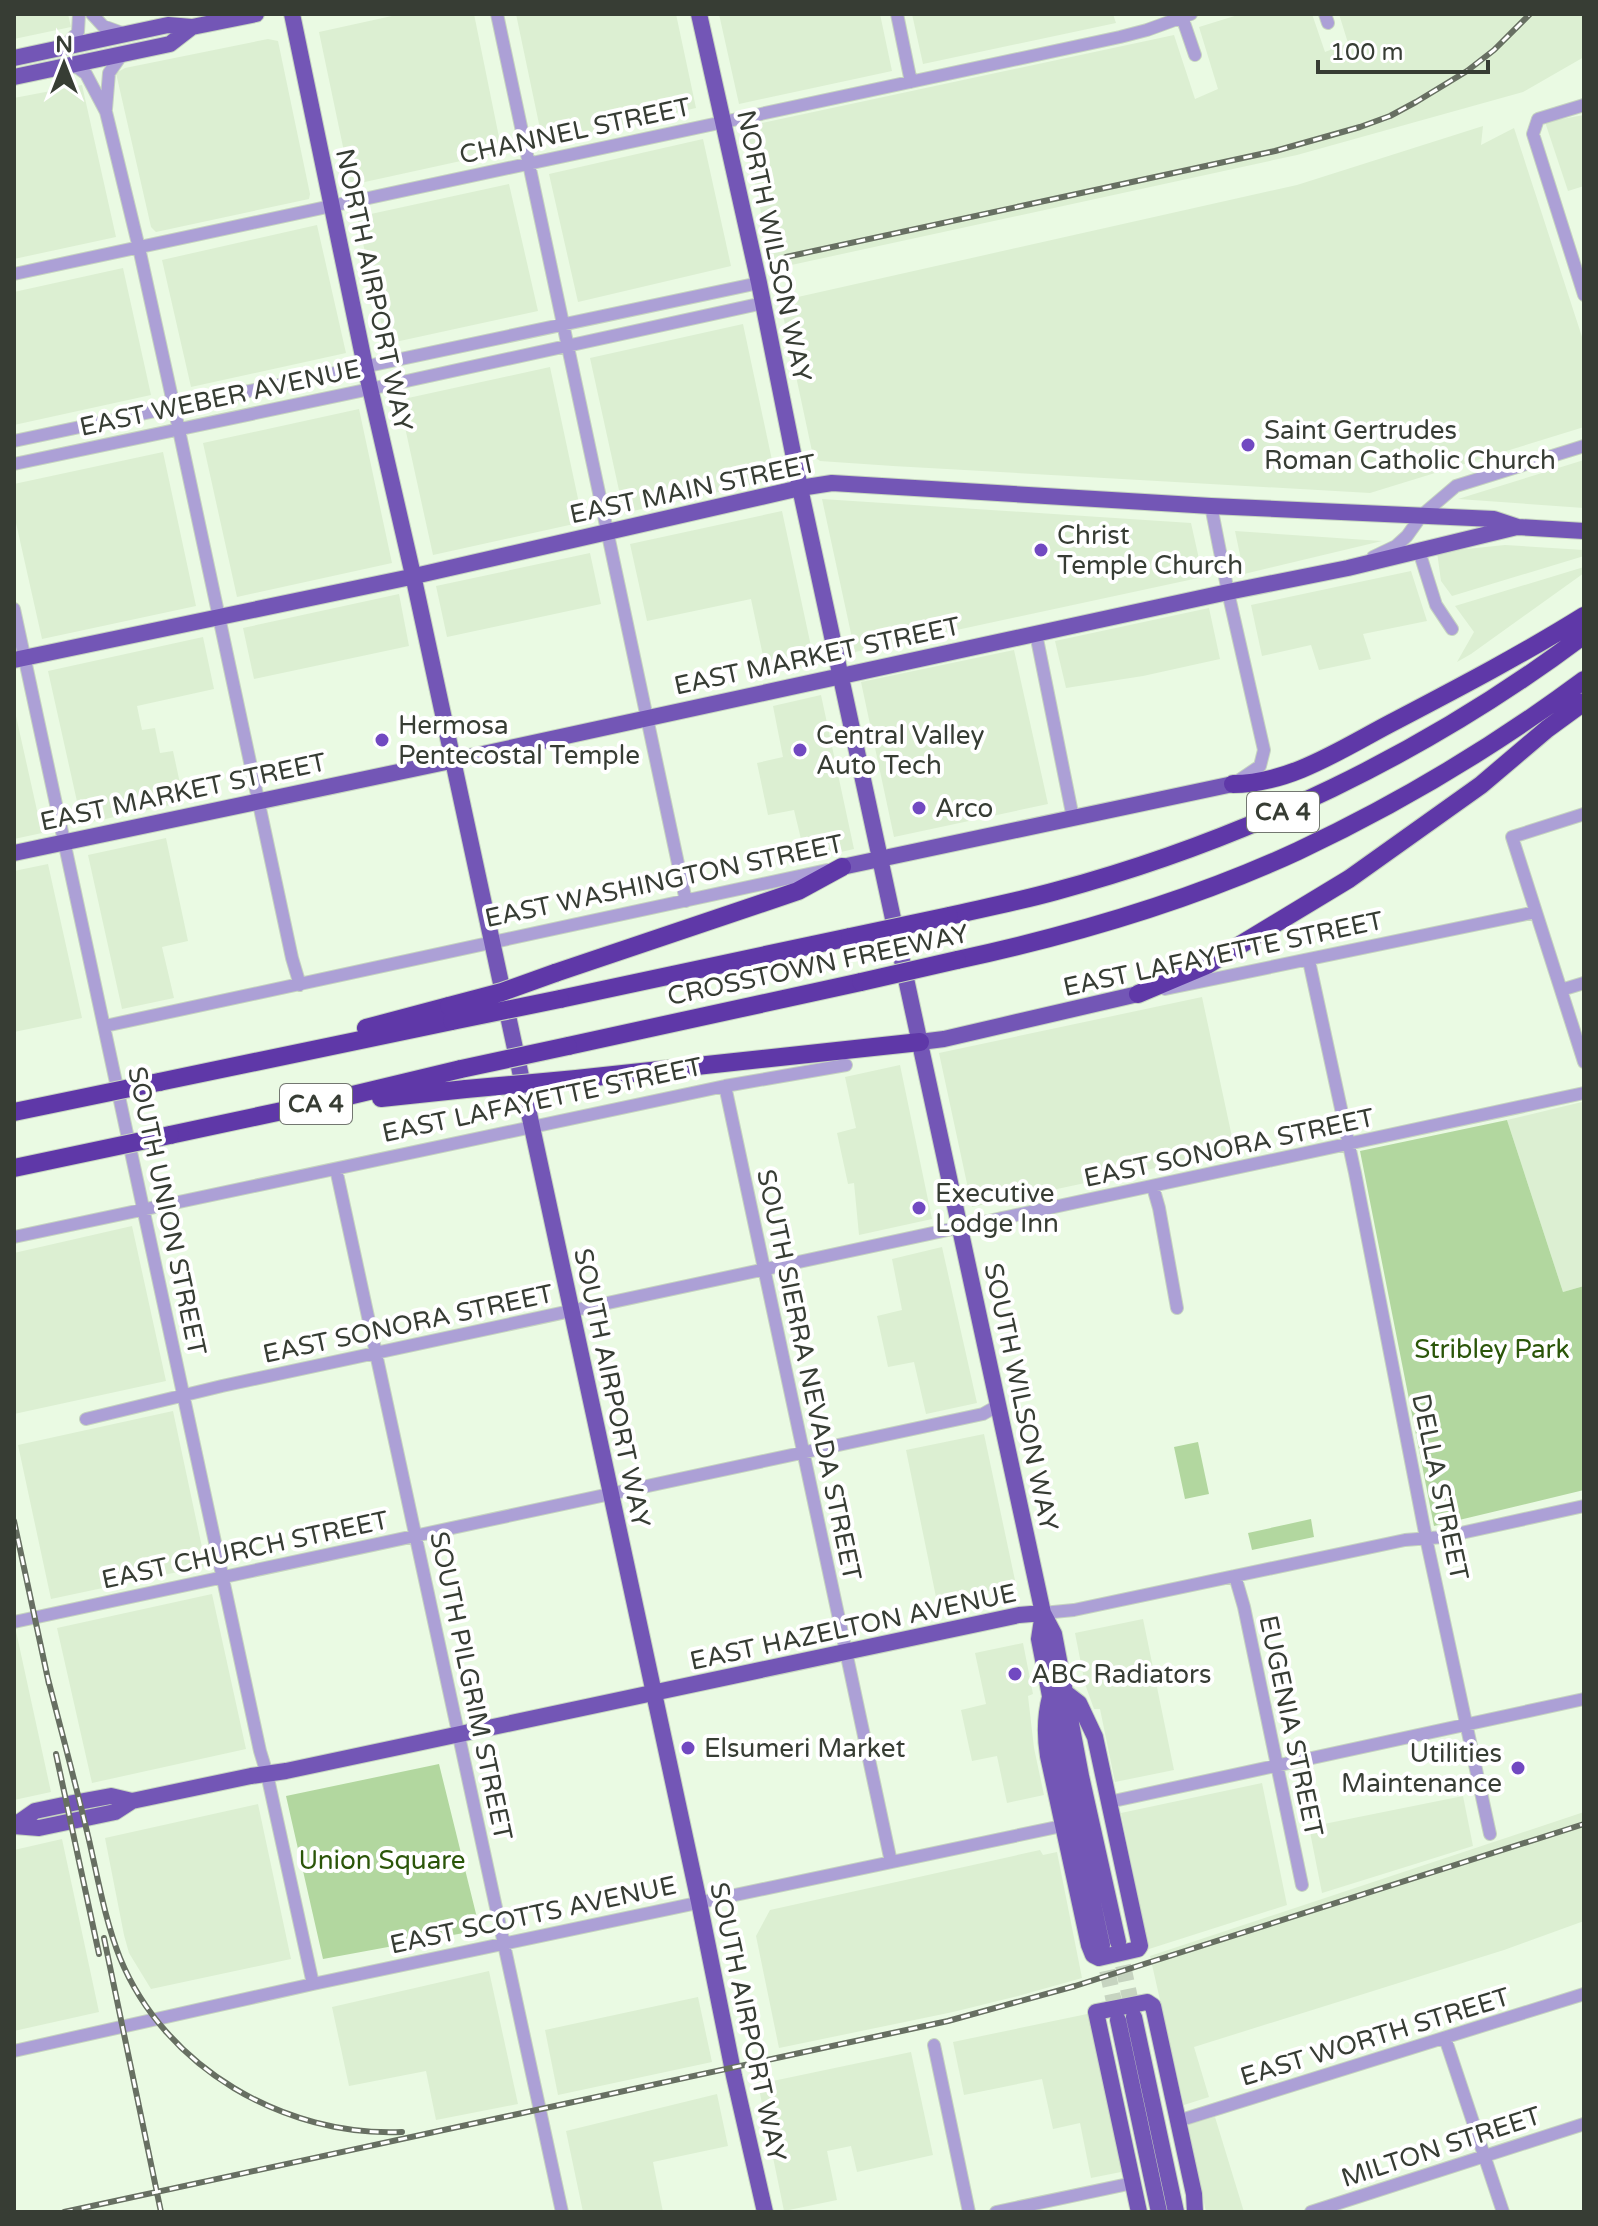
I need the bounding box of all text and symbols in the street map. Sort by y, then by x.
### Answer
north arrow [24,24,104,104]
scale bar [1318,24,1488,74]
text: N [55,32,73,58]
text: 100 m [1330,38,1404,67]
street label: CHANNEL STREET [457,91,694,171]
street label: NORTH WILSON WAY [730,107,818,385]
street label: NORTH AIRPORT WAY [329,146,419,434]
street label: EAST WEBER AVENUE [77,353,363,443]
place label: Saint Gertrudes Roman Catholic Church [1264,415,1556,476]
marker: Saint Gertrudes Roman Catholic Church [1239,436,1257,454]
street label: EAST MAIN STREET [567,448,819,530]
place label: Christ Temple Church [1057,520,1243,581]
marker: Christ Temple Church [1032,541,1050,559]
street label: EAST MARKET STREET [671,610,963,701]
place label: Hermosa Pentecostal Temple [398,710,640,771]
place label: Central Valley Auto Tech [816,720,984,781]
marker: Hermosa Pentecostal Temple [373,731,391,749]
marker: Central Valley Auto Tech [791,741,809,759]
street label: EAST MARKET STREET [37,746,329,837]
road number: CA 4 [1247,792,1319,832]
place label: Arco [935,793,993,824]
marker: Arco [910,799,928,817]
street label: EAST WASHINGTON STREET [482,828,846,934]
street label: EAST LAFAYETTE STREET [1060,905,1386,1003]
street label: CROSSTOWN FREEWAY [665,918,971,1012]
street label: EAST LAFAYETTE STREET [379,1051,705,1149]
street label: SOUTH UNION STREET [121,1064,213,1358]
road number: CA 4 [280,1084,352,1124]
street label: EAST SONORA STREET [1081,1102,1377,1194]
street label: SOUTH SIERRA NEVADA STREET [750,1167,868,1584]
place label: Executive Lodge Inn [935,1178,1059,1239]
marker: Executive Lodge Inn [910,1199,928,1217]
street label: SOUTH AIRPORT WAY [567,1245,657,1531]
street label: SOUTH WILSON WAY [977,1260,1065,1534]
street label: EAST SONORA STREET [260,1278,556,1370]
park label: Stribley Park [1414,1334,1570,1365]
street label: DELLA STREET [1405,1391,1475,1583]
street label: EAST CHURCH STREET [99,1504,391,1596]
street label: SOUTH PILGRIM STREET [423,1529,519,1843]
street label: EAST HAZELTON AVENUE [687,1577,1019,1677]
street label: EUGENIA STREET [1252,1613,1330,1840]
place label: ABC Radiators [1031,1659,1212,1690]
marker: ABC Radiators [1006,1665,1024,1683]
place label: Elsumeri Market [704,1733,905,1764]
place label: Utilities Maintenance [1341,1738,1502,1799]
marker: Elsumeri Market [679,1739,697,1757]
marker: Utilities Maintenance [1509,1759,1527,1777]
park label: Union Square [298,1845,466,1876]
street label: EAST SCOTTS AVENUE [387,1869,679,1961]
street label: SOUTH AIRPORT WAY [703,1879,793,2165]
street label: EAST WORTH STREET [1236,1981,1514,2093]
street label: MILTON STREET [1337,2100,1545,2194]

